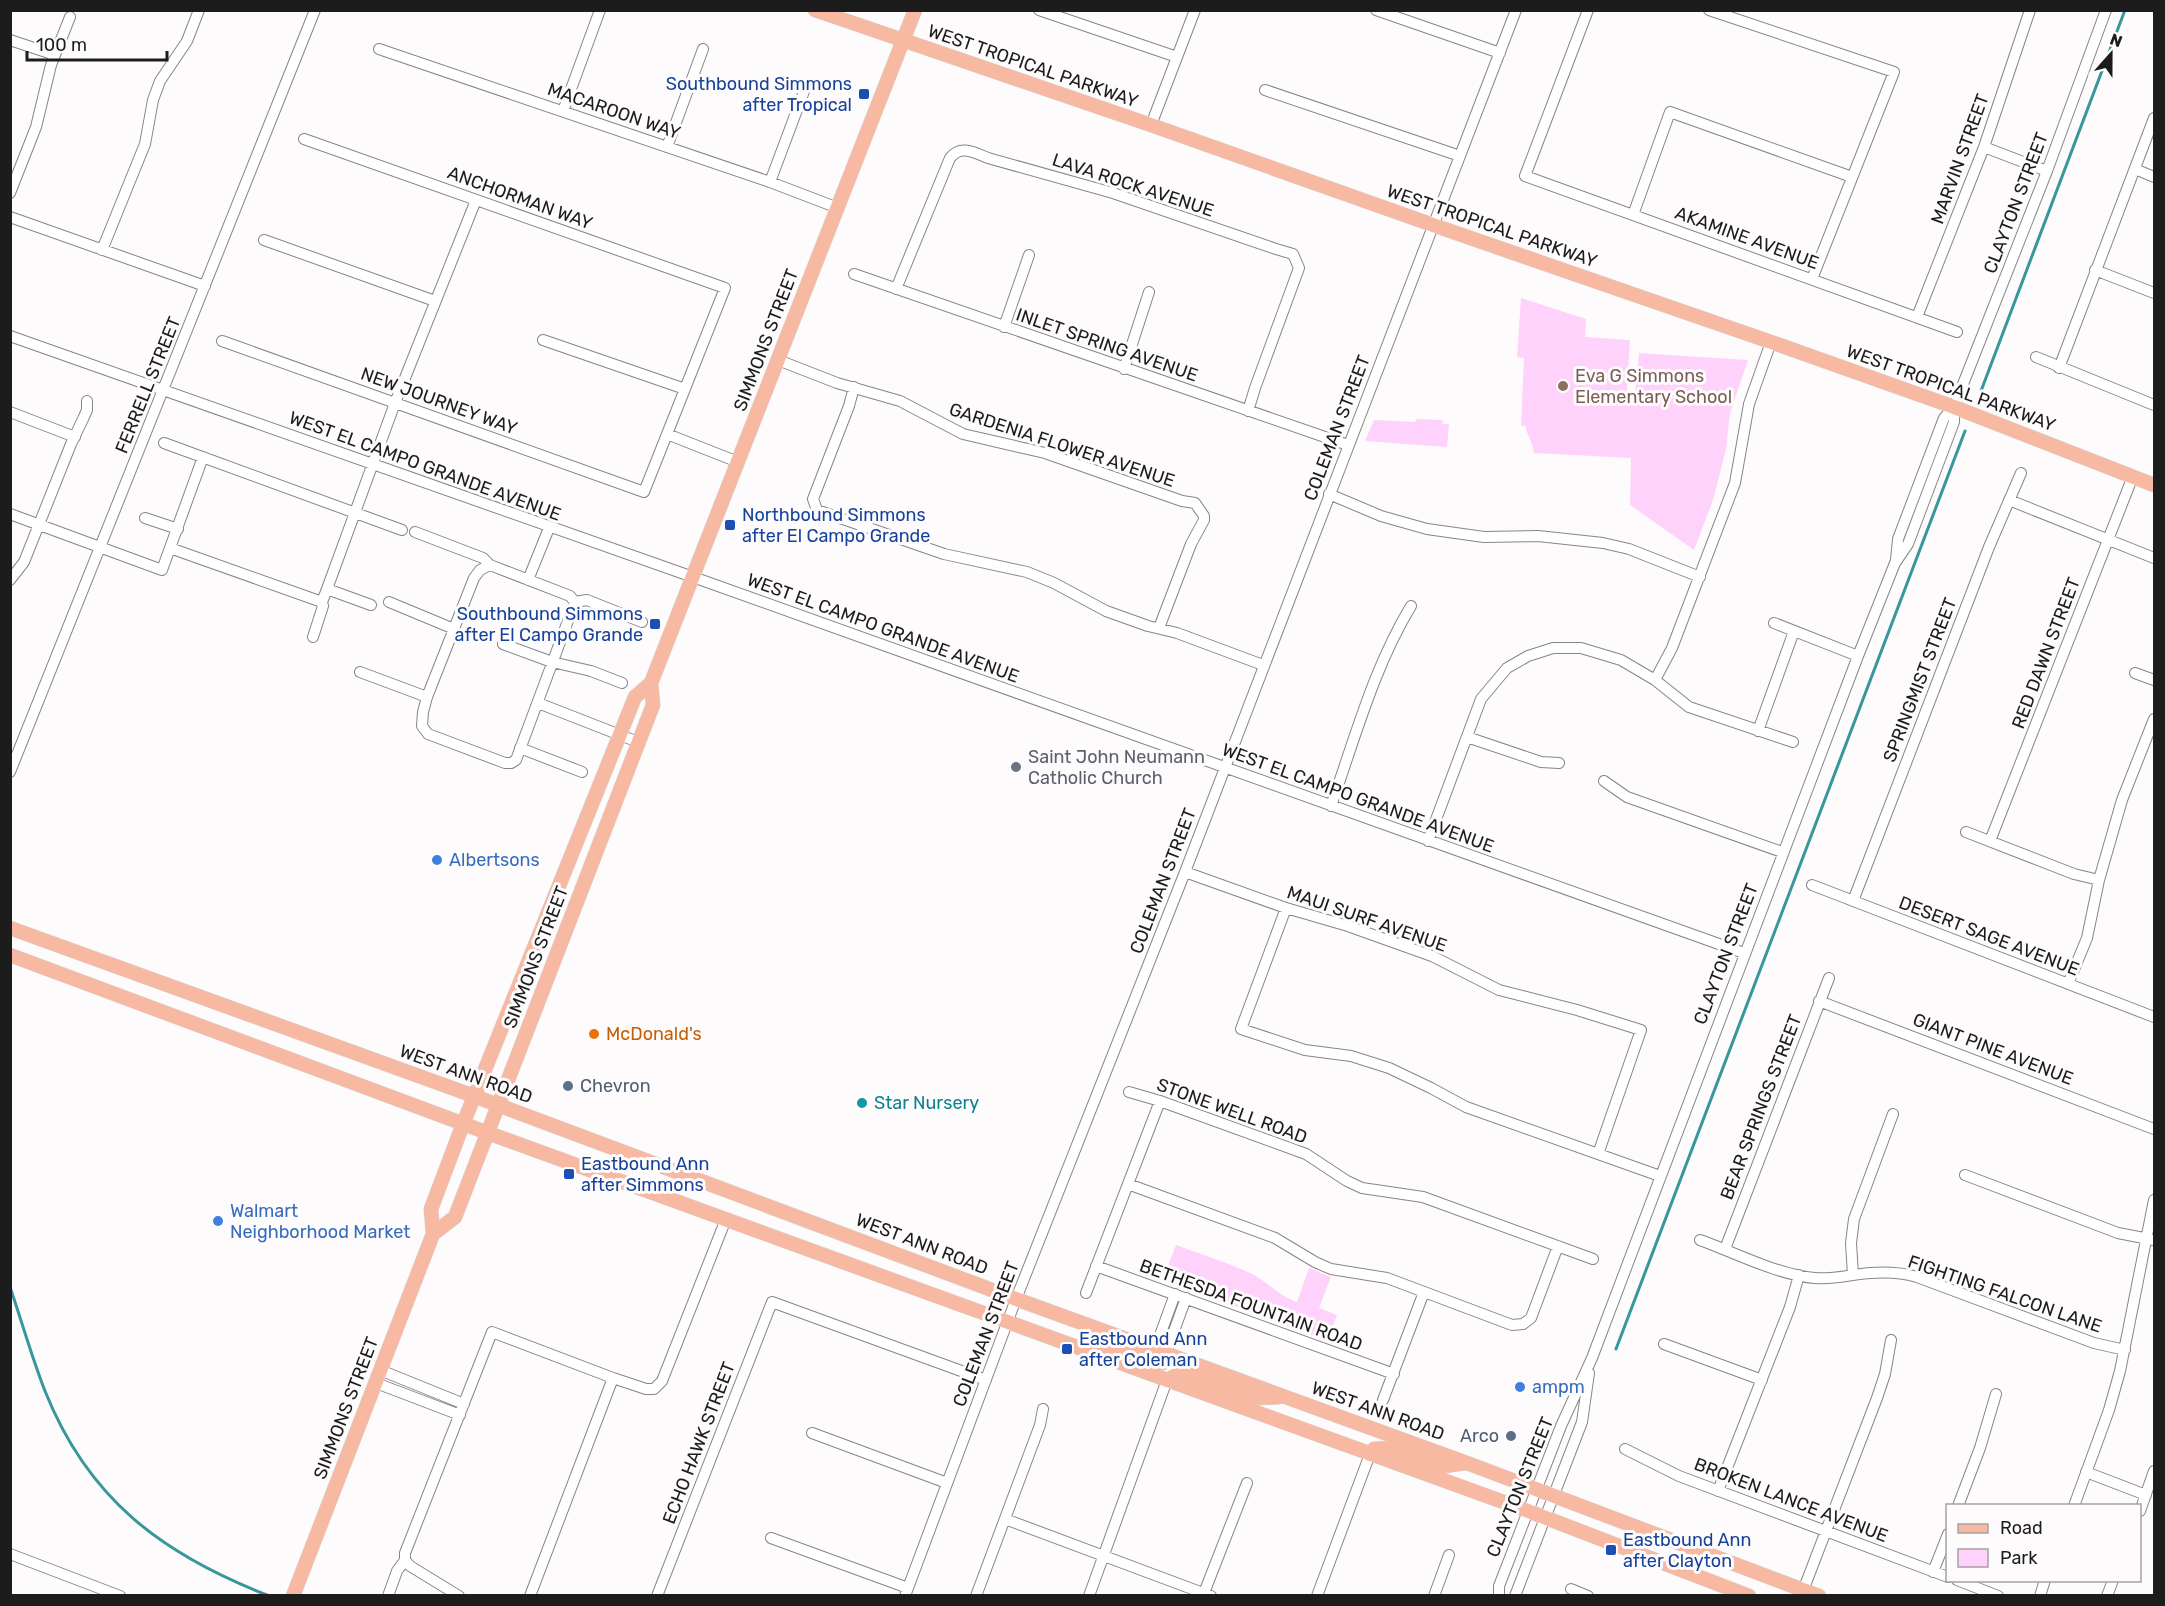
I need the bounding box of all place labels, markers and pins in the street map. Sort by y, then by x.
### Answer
place label: Southbound Simmons after Tropical [666,73,852,116]
marker: Southbound Simmons after Tropical [857,87,871,101]
place label: Eva G Simmons Elementary School [1575,365,1732,408]
marker: Eva G Simmons Elementary School [1556,379,1570,393]
place label: Northbound Simmons after El Campo Grande [742,504,930,547]
marker: Northbound Simmons after El Campo Grande [723,518,737,532]
place label: Southbound Simmons after El Campo Grande [455,603,643,646]
marker: Southbound Simmons after El Campo Grande [648,617,662,631]
place label: Saint John Neumann Catholic Church [1028,746,1205,789]
marker: Saint John Neumann Catholic Church [1009,760,1023,774]
place label: Albertsons [449,849,540,871]
marker: Albertsons [430,853,444,867]
place label: McDonald's [606,1023,702,1045]
marker: McDonald's [587,1027,601,1041]
place label: Chevron [580,1075,651,1097]
marker: Chevron [561,1079,575,1093]
place label: Star Nursery [874,1092,979,1114]
marker: Star Nursery [855,1096,869,1110]
place label: Eastbound Ann after Simmons [581,1153,709,1196]
marker: Eastbound Ann after Simmons [562,1167,576,1181]
place label: Walmart Neighborhood Market [230,1200,410,1243]
marker: Walmart Neighborhood Market [211,1214,225,1228]
place label: Eastbound Ann after Coleman [1079,1328,1207,1371]
marker: Eastbound Ann after Coleman [1060,1342,1074,1356]
place label: ampm [1532,1376,1585,1398]
marker: ampm [1513,1380,1527,1394]
place label: Arco [1460,1425,1499,1447]
marker: Arco [1504,1429,1518,1443]
place label: Eastbound Ann after Clayton [1623,1529,1751,1572]
marker: Eastbound Ann after Clayton [1604,1543,1618,1557]

